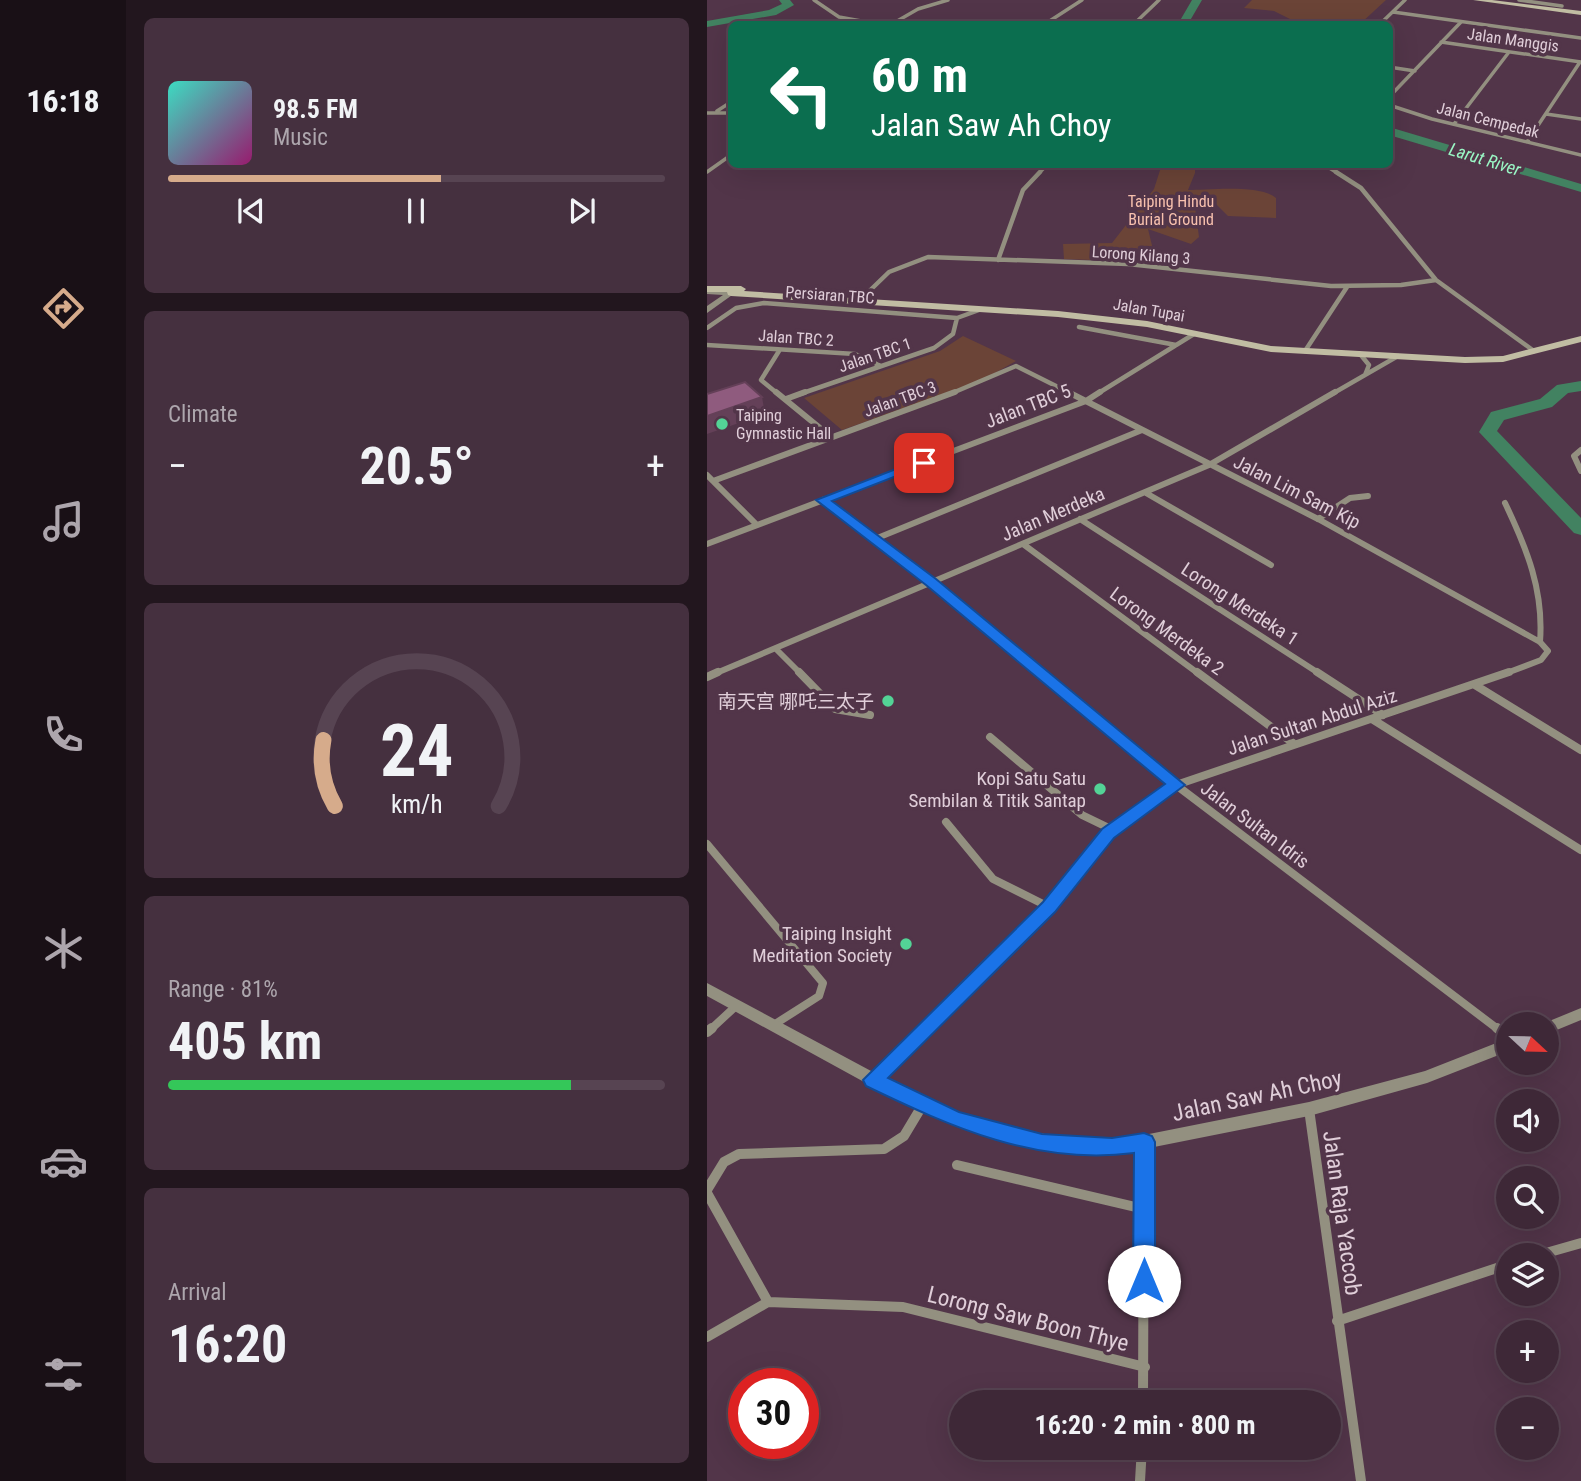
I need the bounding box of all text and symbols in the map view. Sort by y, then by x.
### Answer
street label: Jalan Manggis [1466,24,1560,56]
text: 60 m [871,47,968,104]
icon: left [756,49,847,140]
text: 16:18 [26,82,100,120]
text: 98.5 FM [273,94,358,124]
street label: Jalan Cempedak [1435,98,1542,142]
text: Jalan Saw Ah Choy [871,106,1111,144]
text: Music [273,124,328,151]
water label: Larut River [1447,138,1524,180]
icon: previous [232,192,270,230]
icon: pause [397,192,435,230]
icon: next [563,192,601,230]
park label: Taiping Hindu Burial Ground [1128,192,1214,229]
street label: Lorong Kilang 3 [1091,242,1191,268]
street label: Persiaran TBC [785,282,875,308]
icon: directions [39,284,88,333]
street label: Jalan Tupai [1112,294,1186,326]
street label: Jalan TBC 2 [758,326,834,350]
street label: Jalan TBC 1 [836,334,914,376]
street label: Jalan TBC 3 [861,377,939,421]
street label: Jalan TBC 5 [982,379,1074,433]
text: Climate [168,401,238,428]
place label: Taiping Gymnastic Hall [736,406,831,443]
marker: Taiping Gymnastic Hall [714,416,730,432]
pin [894,433,954,493]
text: 20.5° [359,436,474,497]
text: − [168,444,187,488]
text: + [646,444,665,488]
icon: arrive [905,444,943,482]
street label: Jalan Lim Sam Kip [1230,450,1364,534]
street label: Jalan Merdeka [998,482,1108,546]
icon: music [39,497,88,546]
street label: Lorong Merdeka 1 [1177,558,1303,650]
street label: Lorong Merdeka 2 [1106,582,1228,680]
street label: Jalan Sultan Abdul Aziz [1224,684,1400,760]
place label: 南天宫 哪吒三太子 [718,690,874,713]
marker: 南天宫 哪吒三太子 [880,693,896,709]
text: 24 [380,709,453,795]
icon: phone [39,710,88,759]
place label: Kopi Satu Satu Sembilan & Titik Santap [908,767,1086,812]
street label: Jalan Sultan Idris [1196,777,1314,873]
marker: Kopi Satu Satu Sembilan & Titik Santap [1092,781,1108,797]
text: km/h [391,790,442,819]
place label: Taiping Insight Meditation Society [752,922,892,967]
icon: climate [39,924,88,973]
marker: Taiping Insight Meditation Society [898,936,914,952]
text: Range · 81% [168,976,278,1003]
text: 405 km [168,1011,322,1072]
north arrow [1496,1012,1559,1074]
map controls [1496,1012,1559,1460]
street label: Jalan Saw Ah Choy [1170,1065,1345,1127]
button: sound [1496,1089,1559,1152]
street label: Jalan Raja Yaccob [1317,1129,1367,1297]
icon: car [39,1137,88,1186]
button: search [1496,1166,1559,1229]
button: layers [1496,1243,1559,1306]
position arrow [1107,1244,1181,1318]
text: Arrival [168,1279,227,1306]
street label: Lorong Saw Boon Thye [924,1281,1132,1357]
text: 16:20 [168,1314,287,1375]
button: + [1496,1320,1559,1383]
icon: filters [39,1350,88,1399]
speed limit sign: 30 [728,1368,819,1459]
button: − [1496,1397,1559,1460]
text: 16:20 · 2 min · 800 m [1035,1410,1255,1440]

